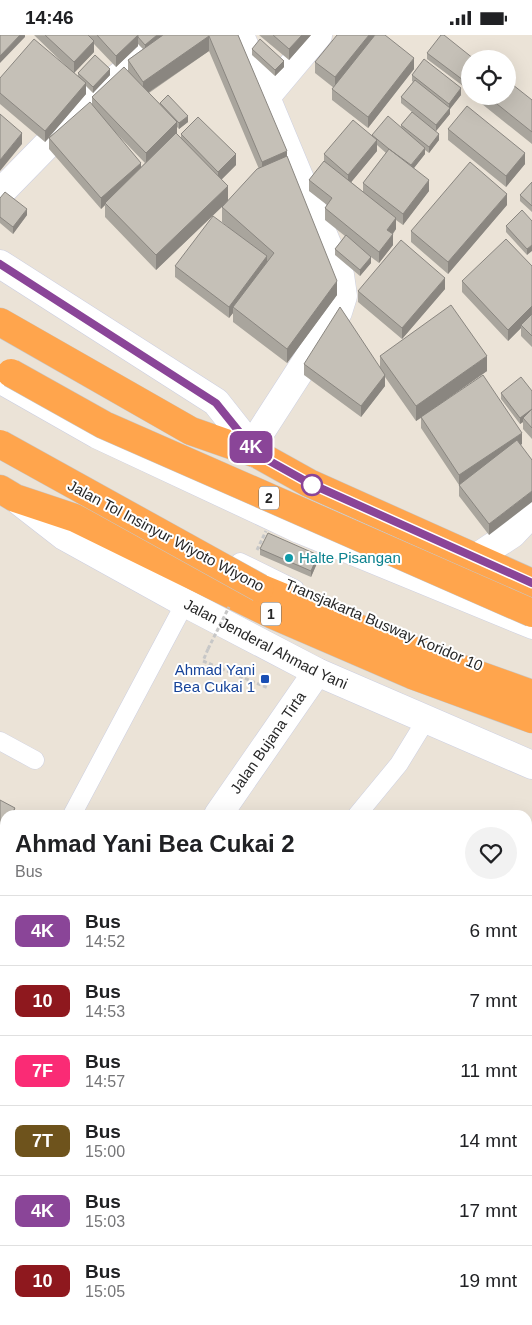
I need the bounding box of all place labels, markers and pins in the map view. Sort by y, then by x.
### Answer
unlabelled marker [301,474,323,496]
place label: Halte Pisangan [299,549,401,566]
marker: Halte Pisangan [283,552,295,564]
place label: Ahmad Yani Bea Cukai 1 [173,661,255,695]
marker: Ahmad Yani Bea Cukai 1 [259,673,271,685]

